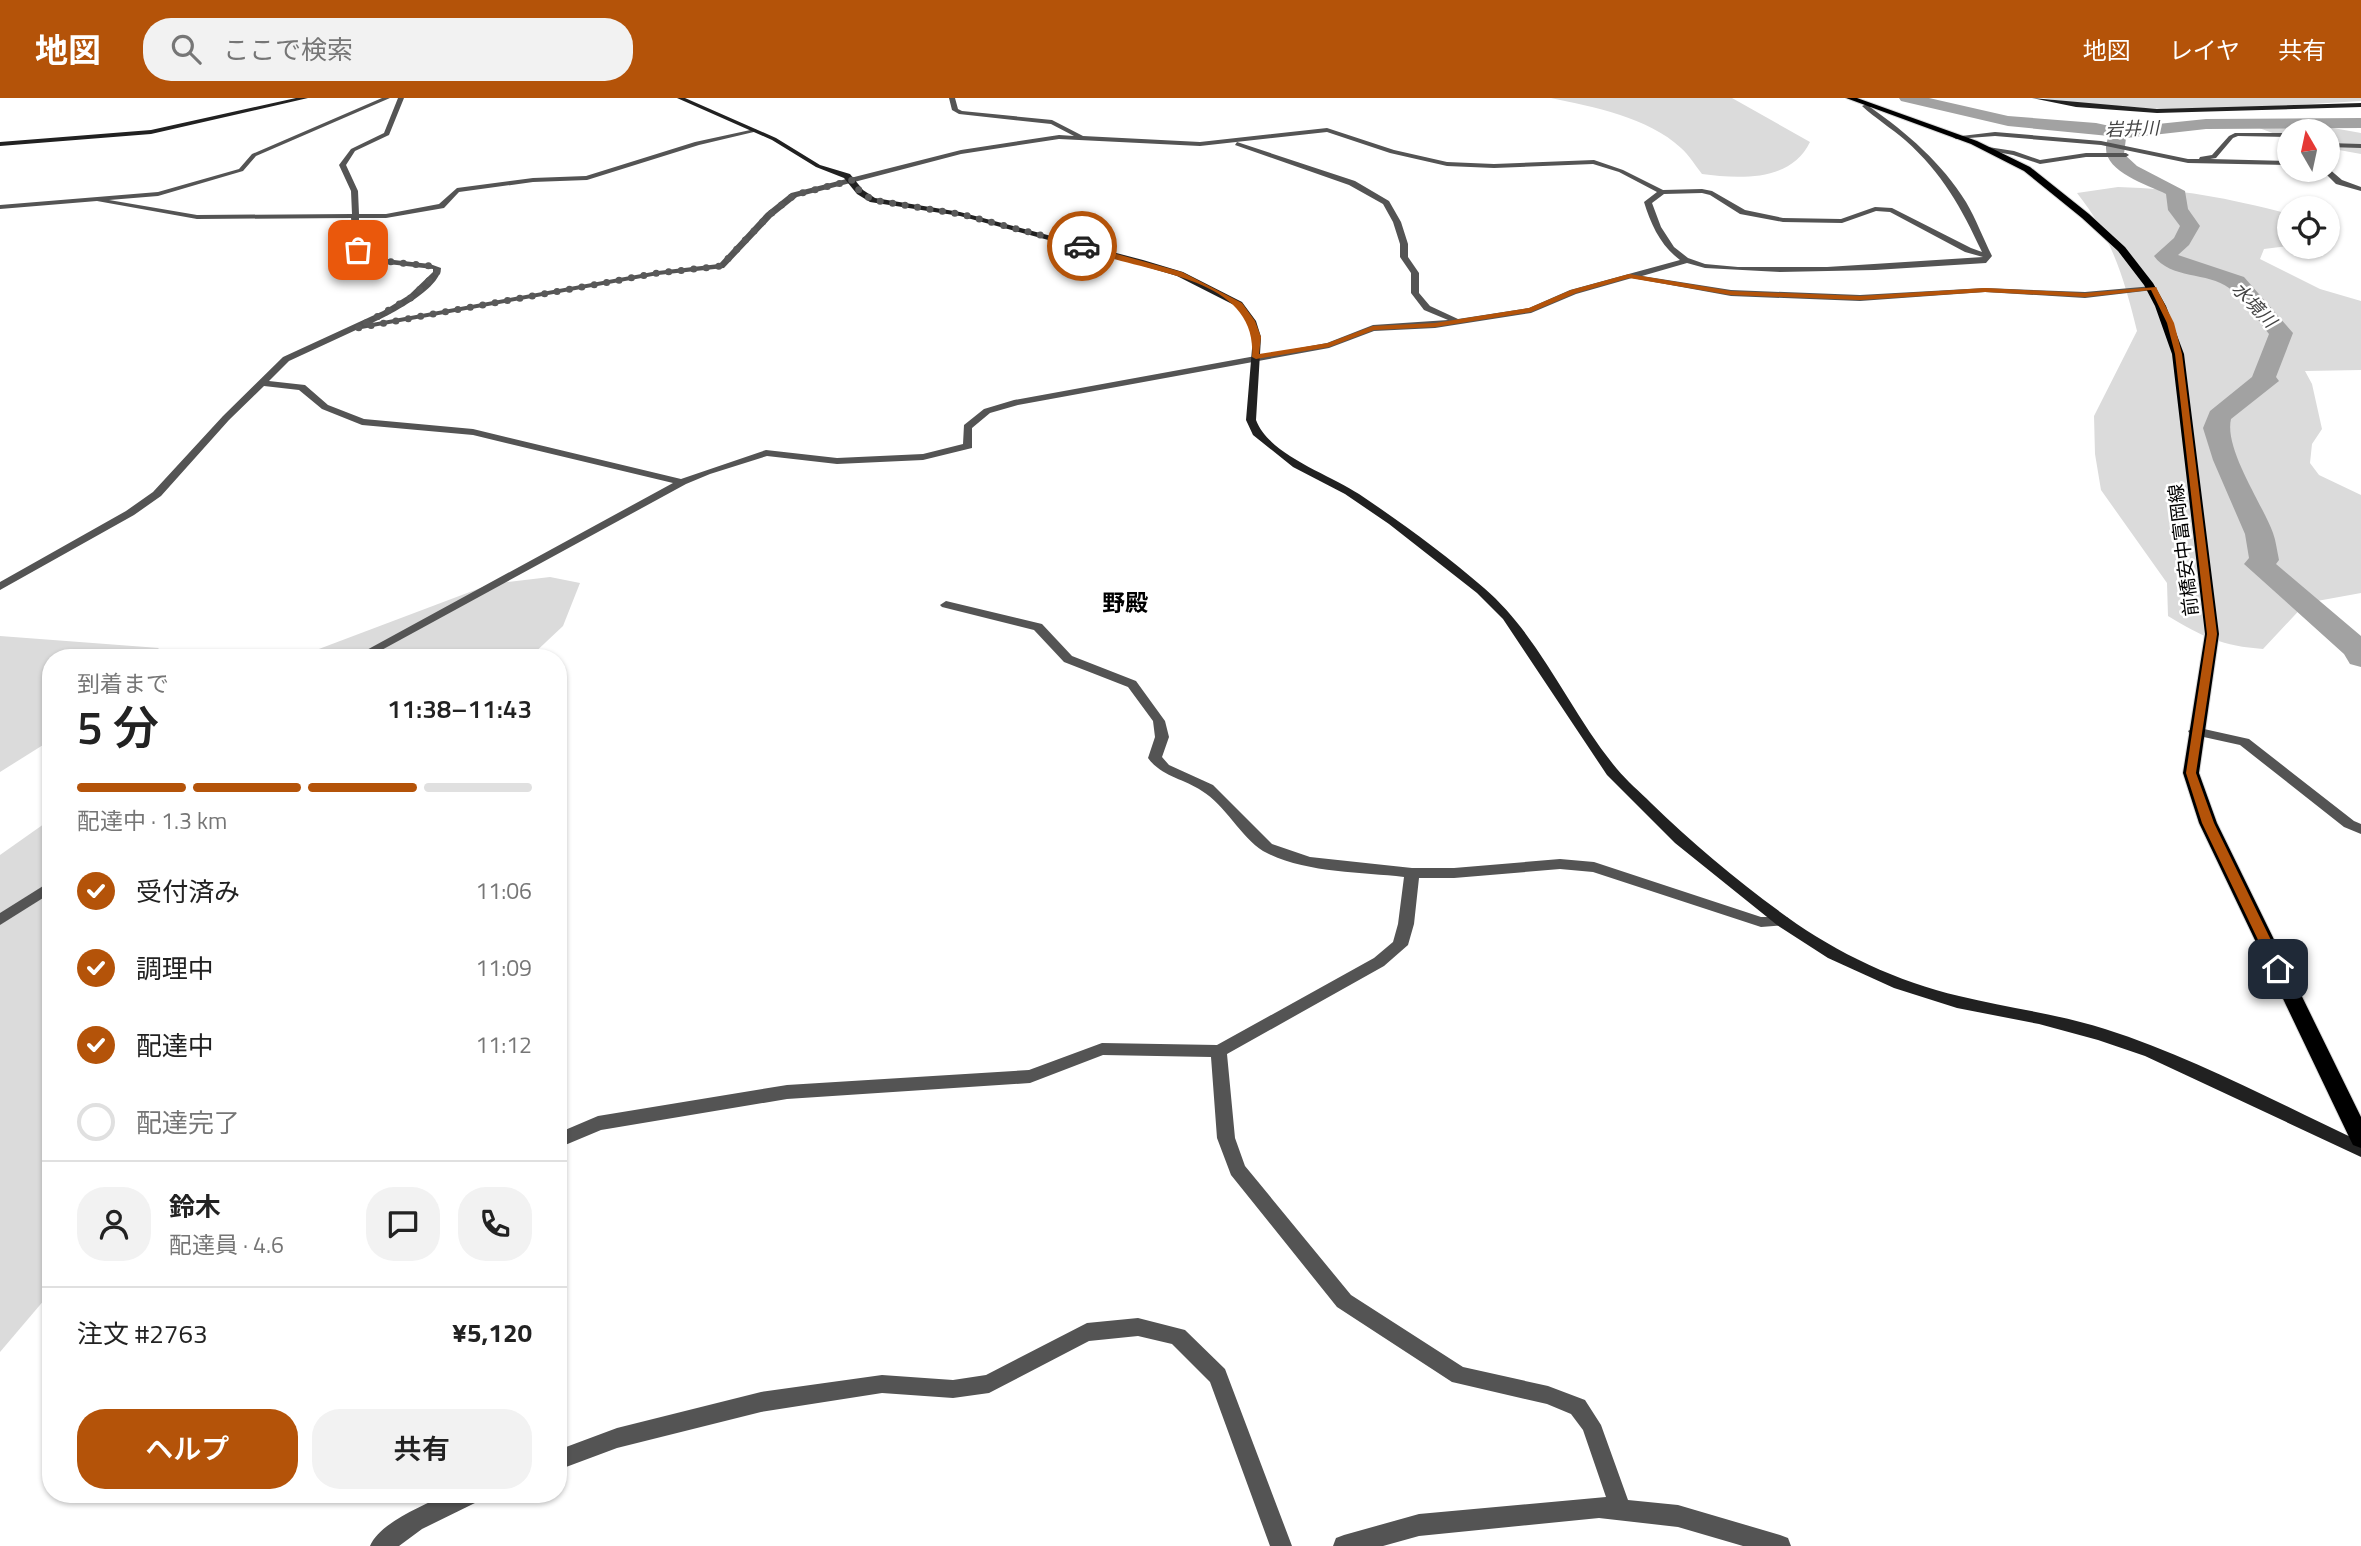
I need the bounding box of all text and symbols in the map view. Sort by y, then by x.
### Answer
search box [143,18,633,81]
text: 地図 [35,25,101,75]
icon: search [167,30,205,68]
text: ここで検索 [223,30,353,69]
text: 地図 [2083,32,2131,68]
text: レイヤ [2169,32,2240,68]
text: 共有 [2278,32,2326,68]
water label: 岩井川 [2105,114,2161,143]
north arrow [2277,119,2340,182]
map controls [2277,119,2340,259]
button: locate [2277,196,2340,259]
courier [1047,211,1117,281]
pin [328,220,388,280]
icon: car [1063,227,1101,265]
icon: bag [339,231,377,269]
water label: 水境川 [2226,276,2284,335]
street label: 前橋安中富岡線 [2160,482,2205,618]
district label: 野殿 [1102,585,1148,620]
text: 到着まで [77,666,169,701]
text: 11:38–11:43 [387,689,532,728]
text: 5 分 [77,692,159,762]
text: 配達中 · 1.3 km [77,803,227,838]
icon: check [77,872,115,910]
text: 受付済み [136,872,240,911]
text: 11:06 [475,873,532,908]
pin [2248,939,2308,999]
icon: check [77,949,115,987]
text: 調理中 [136,949,214,988]
text: 11:09 [475,950,532,985]
icon: home [2259,950,2297,988]
icon: check [77,1026,115,1064]
text: 配達中 [136,1026,214,1065]
text: 11:12 [475,1027,532,1062]
text: 配達完了 [136,1103,240,1142]
button: person [77,1187,151,1261]
text: 鈴木 [169,1187,221,1226]
button: chat [366,1187,440,1261]
button: phone [458,1187,532,1261]
text: 配達員 · 4.6 [169,1227,284,1262]
text: ¥5,120 [452,1313,532,1352]
text: 注文 #2763 [77,1314,208,1353]
button: ヘルプ [77,1409,298,1489]
button: 共有 [312,1409,532,1489]

